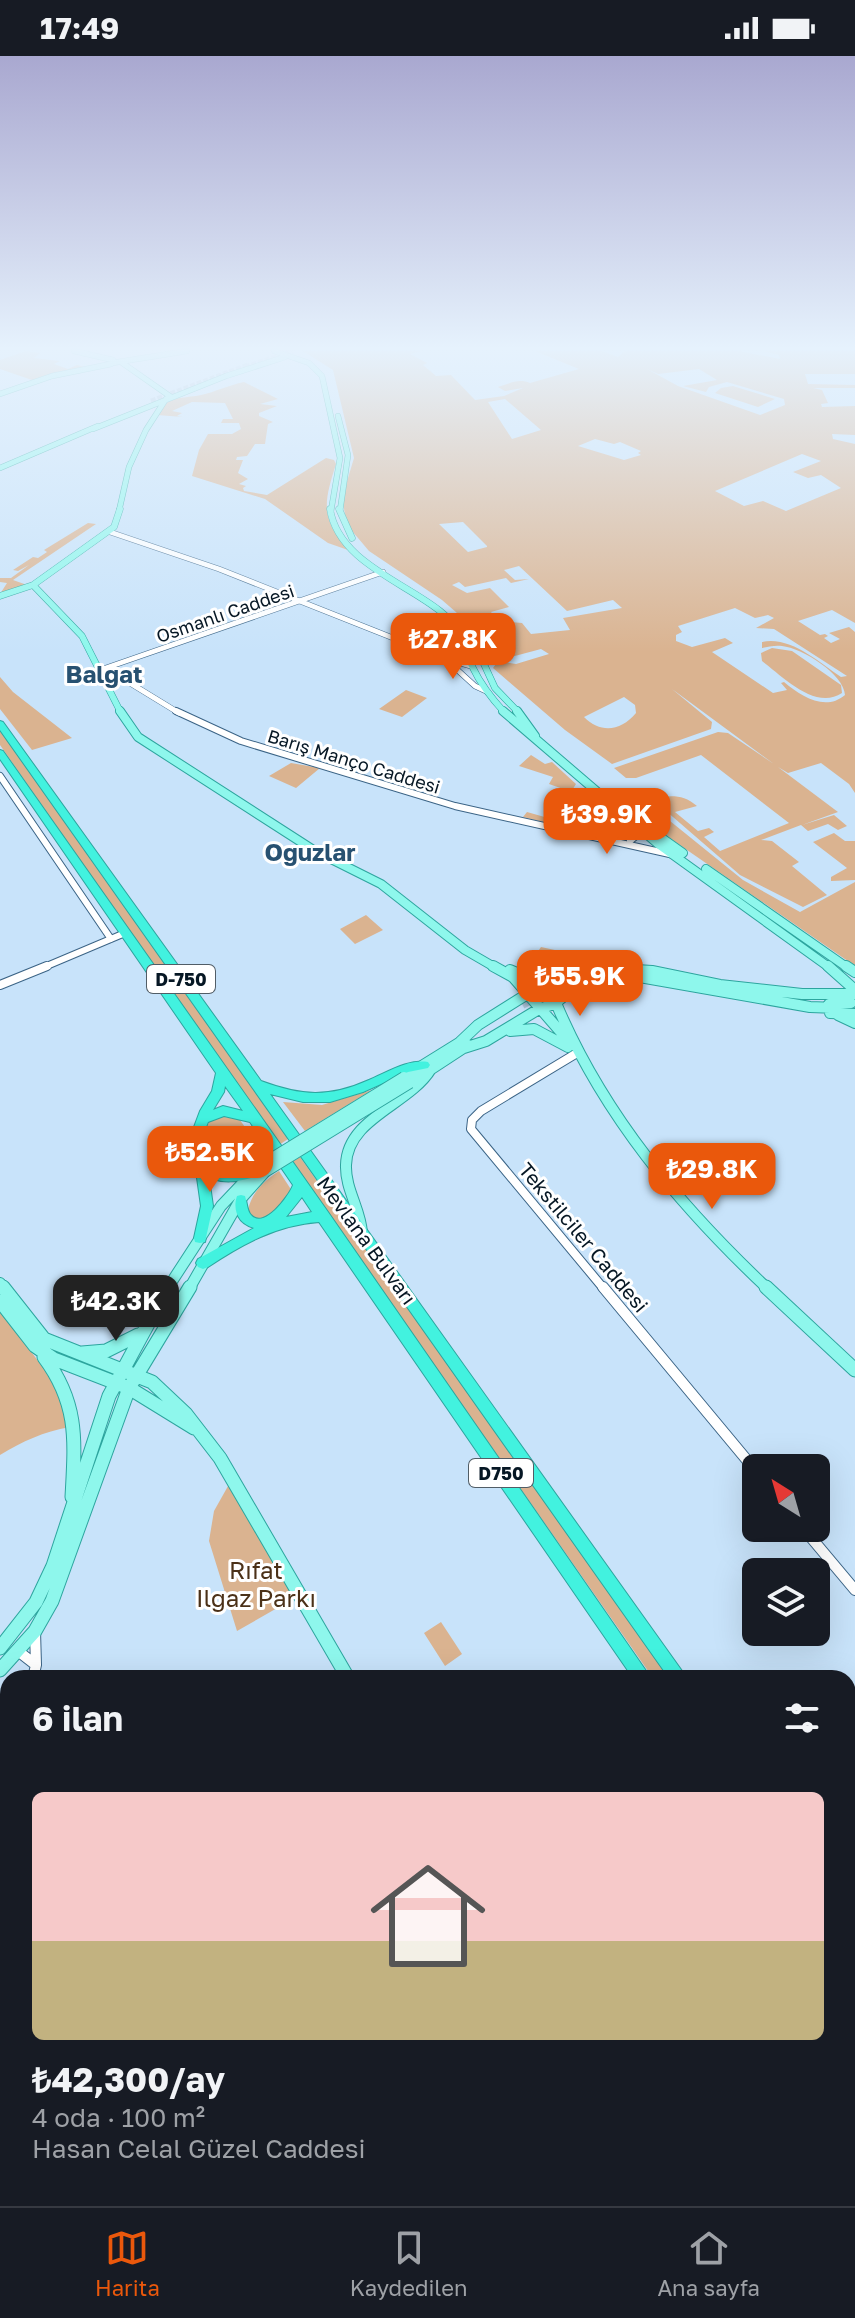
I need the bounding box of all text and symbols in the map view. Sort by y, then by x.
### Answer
text: 17:49 [40,10,119,46]
street label: Osmanlı Caddesi [153,579,297,647]
pin: ₺27.8K [388,613,518,681]
text: ₺27.8K [409,623,497,654]
district label: Balgat [65,659,143,688]
street label: Barış Manço Caddesi [265,724,443,798]
pin: ₺39.9K [542,788,672,856]
text: ₺39.9K [562,798,652,829]
district label: Oğuzlar [264,837,356,866]
pin: ₺55.9K [515,950,645,1018]
text: ₺55.9K [535,960,625,991]
road number: D-750 [147,965,215,993]
pin: ₺52.5K [145,1126,275,1194]
text: ₺52.5K [165,1136,255,1167]
pin: ₺29.8K [647,1143,777,1211]
text: ₺29.8K [666,1153,758,1184]
street label: Tekstilciler Caddesi [515,1157,653,1317]
street label: Mevlana Bulvarı [312,1171,422,1309]
pin: ₺42.3K [51,1275,181,1343]
text: ₺42.3K [71,1285,161,1316]
north arrow [742,1454,830,1542]
map controls [742,1454,830,1646]
road number: D750 [469,1459,533,1487]
park label: Rıfat Ilgaz Parkı [196,1555,316,1612]
button: layers [742,1558,830,1646]
icon: filters [780,1696,824,1740]
text: 6 ilan [32,1698,123,1738]
icon: home [356,1844,500,1988]
text: ₺42,300/ay [32,2059,225,2099]
text: 4 oda · 100 m² [32,2102,205,2133]
text: Hasan Celal Güzel Caddesi [32,2133,365,2164]
tab: Harita [95,2226,160,2301]
tab: Kaydedilen [350,2226,467,2301]
tab: Ana sayfa [657,2226,760,2301]

